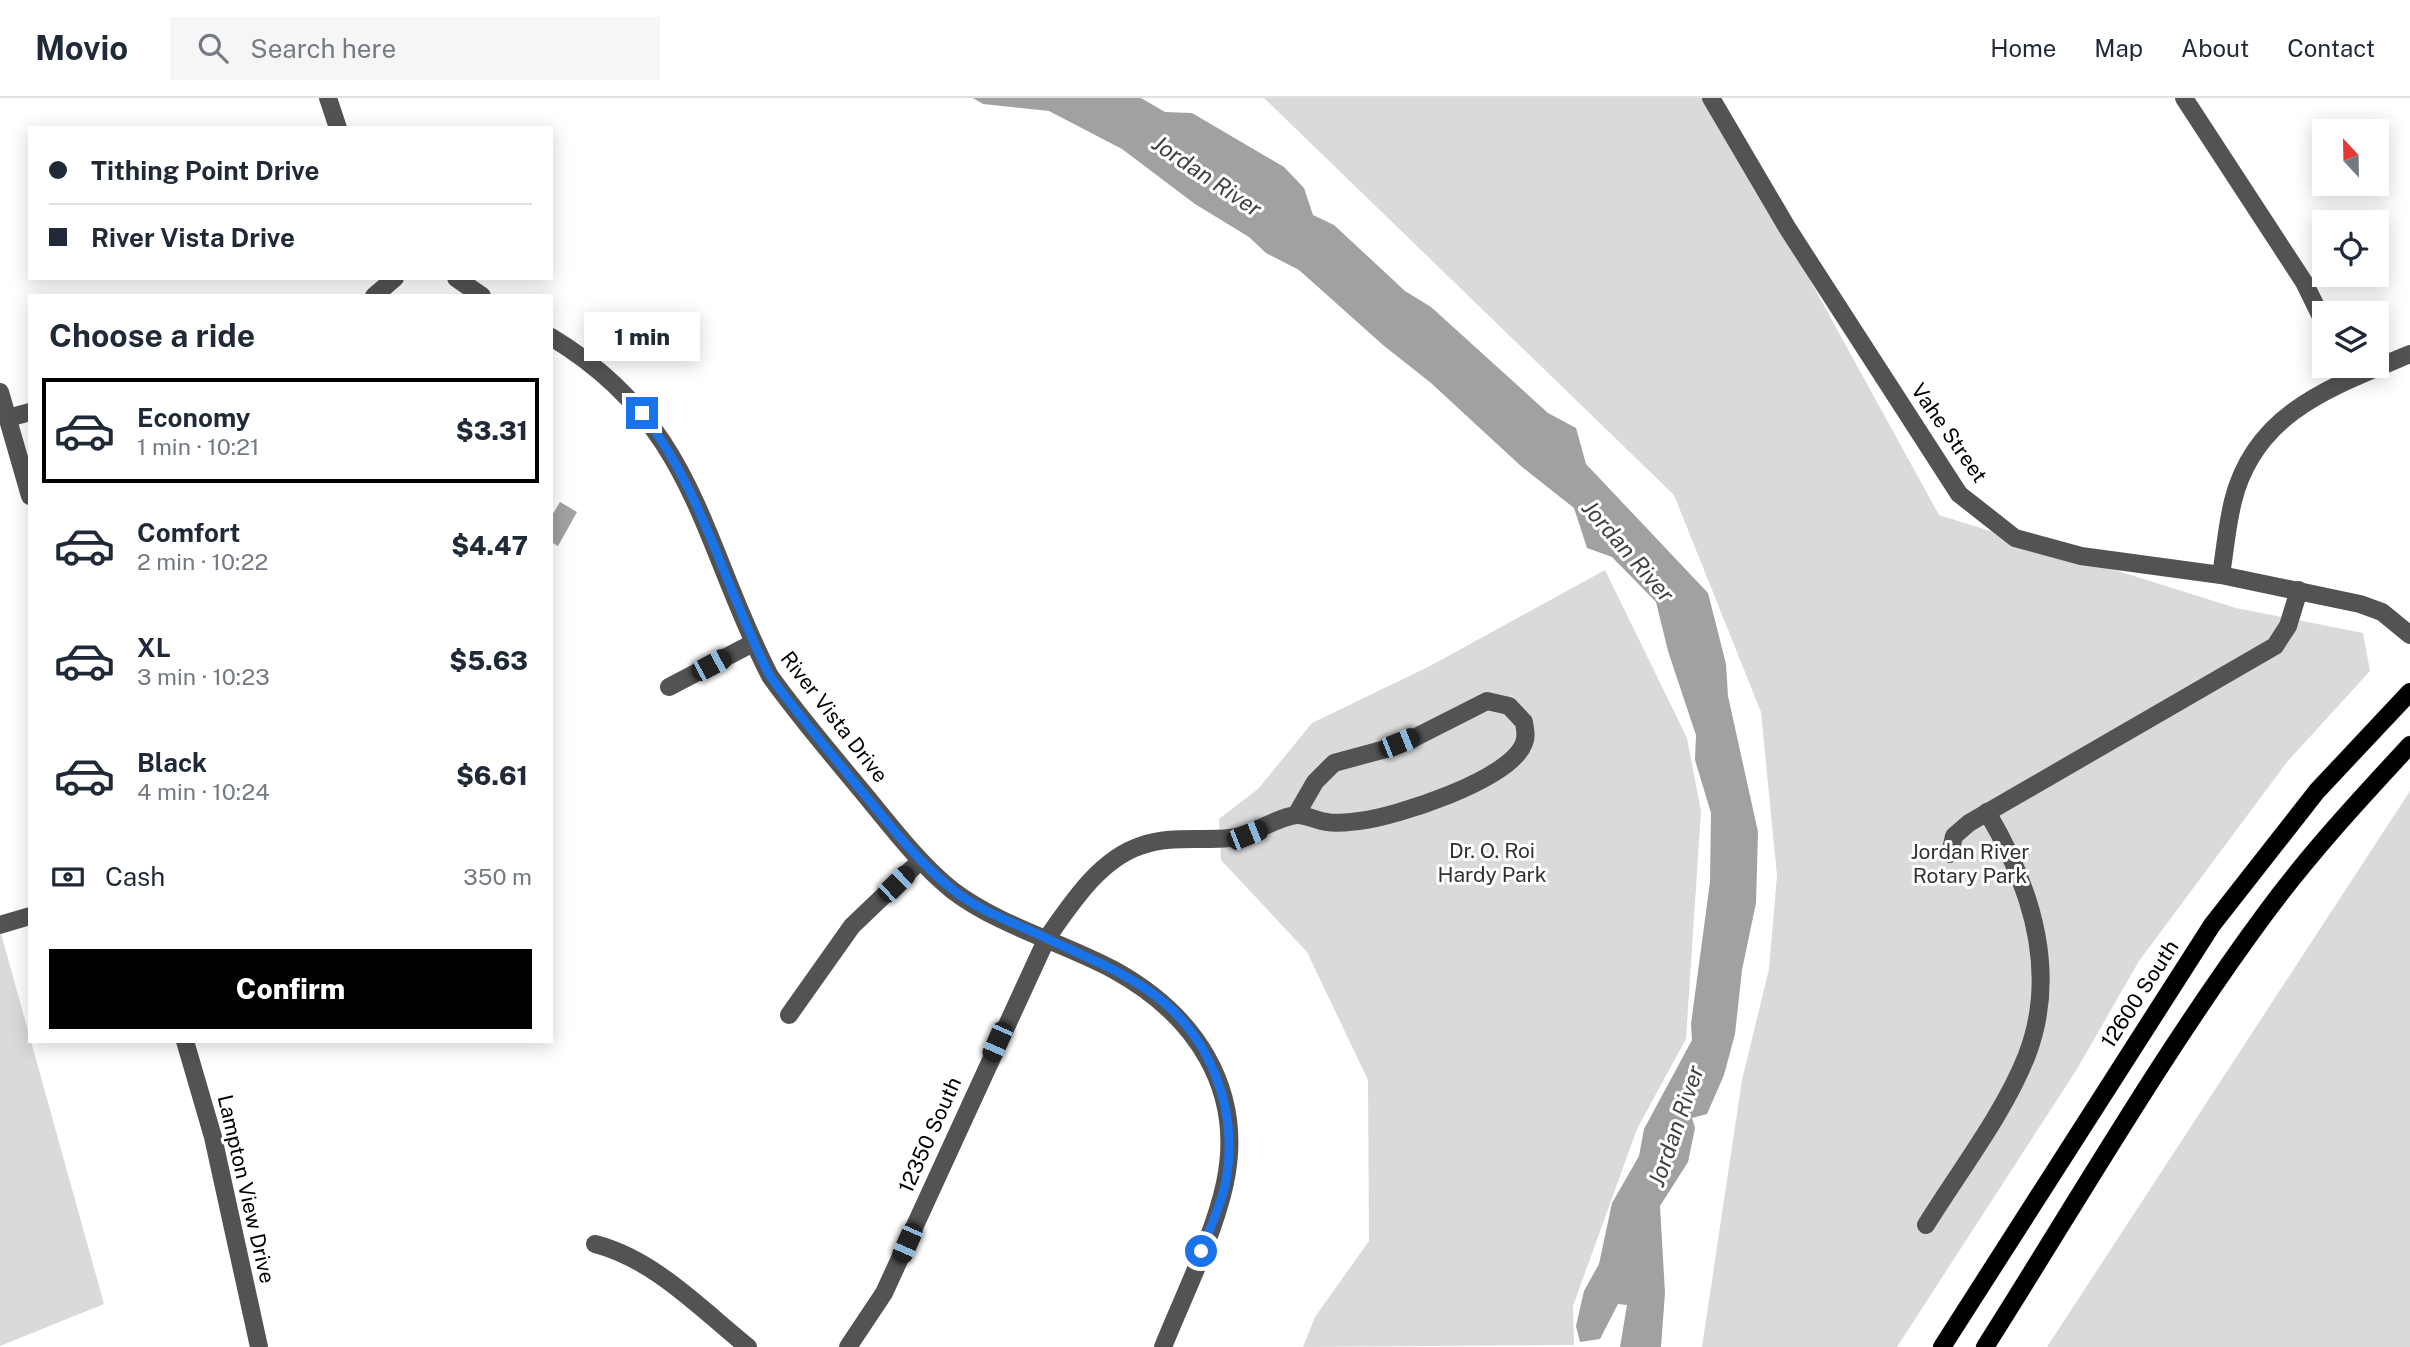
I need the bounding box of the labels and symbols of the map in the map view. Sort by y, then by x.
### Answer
north arrow [2312,119,2389,196]
water label: Jordan River [1147,129,1267,222]
callout: 1 min [584,312,700,360]
street label: Vahe Street [1906,378,1993,487]
route end [626,397,658,429]
water label: Jordan River [1577,494,1680,607]
car [688,646,735,684]
street label: River Vista Drive [776,646,893,787]
car [1376,725,1423,761]
car [1224,817,1271,853]
park label: Dr. O. Roi Hardy Park [1437,838,1547,887]
park label: Jordan River Rotary Park [1910,839,2030,888]
car [874,862,919,906]
street label: 12600 South [2096,935,2184,1052]
car [979,1019,1016,1065]
water label: Jordan River [1642,1062,1709,1190]
street label: 12350 South [893,1073,966,1197]
street label: Lampton View Drive [213,1092,280,1286]
car [889,1220,926,1266]
route start [1185,1235,1217,1267]

